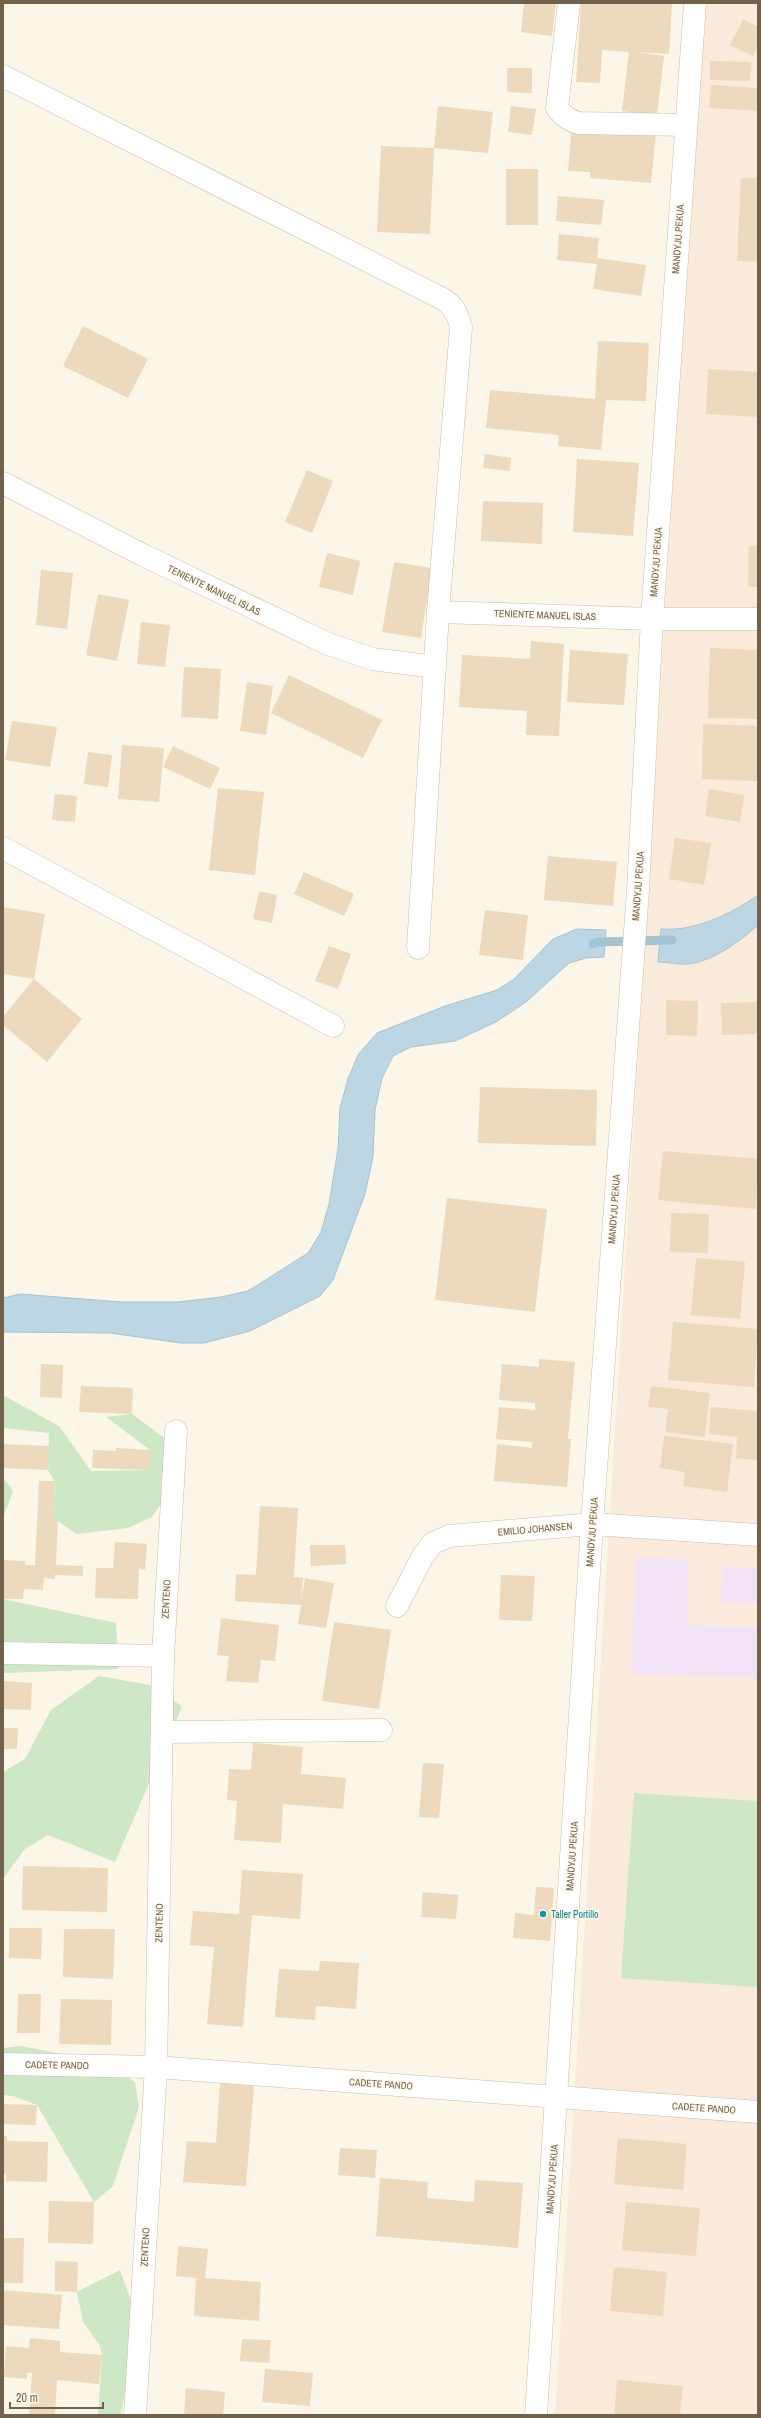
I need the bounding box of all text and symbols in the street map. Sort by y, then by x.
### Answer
street label: MANDYJU PEKUA [669,203,687,274]
street label: MANDYJU PEKUA [647,526,665,597]
street label: TENIENTE MANUEL ISLAS [165,562,263,618]
street label: TENIENTE MANUEL ISLAS [494,607,597,623]
street label: MANDYJU PEKUA [629,850,647,921]
street label: MANDYJU PEKUA [605,1173,623,1244]
street label: MANDYJU PEKUA [583,1496,601,1567]
street label: EMILIO JOHANSEN [497,1519,573,1539]
street label: ZENTENO [158,1579,174,1619]
street label: MANDYJU PEKUA [563,1820,581,1891]
street label: ZENTENO [152,1903,166,1943]
place label: Taller Portillo [551,1908,599,1921]
marker: Taller Portillo [538,1909,548,1919]
street label: CADETE PANDO [25,2058,89,2072]
street label: CADETE PANDO [349,2075,413,2093]
street label: CADETE PANDO [672,2099,736,2117]
street label: MANDYJU PEKUA [543,2143,561,2214]
street label: ZENTENO [137,2227,153,2267]
scale bar [10,2384,103,2410]
text: 20 m [16,2390,38,2406]

